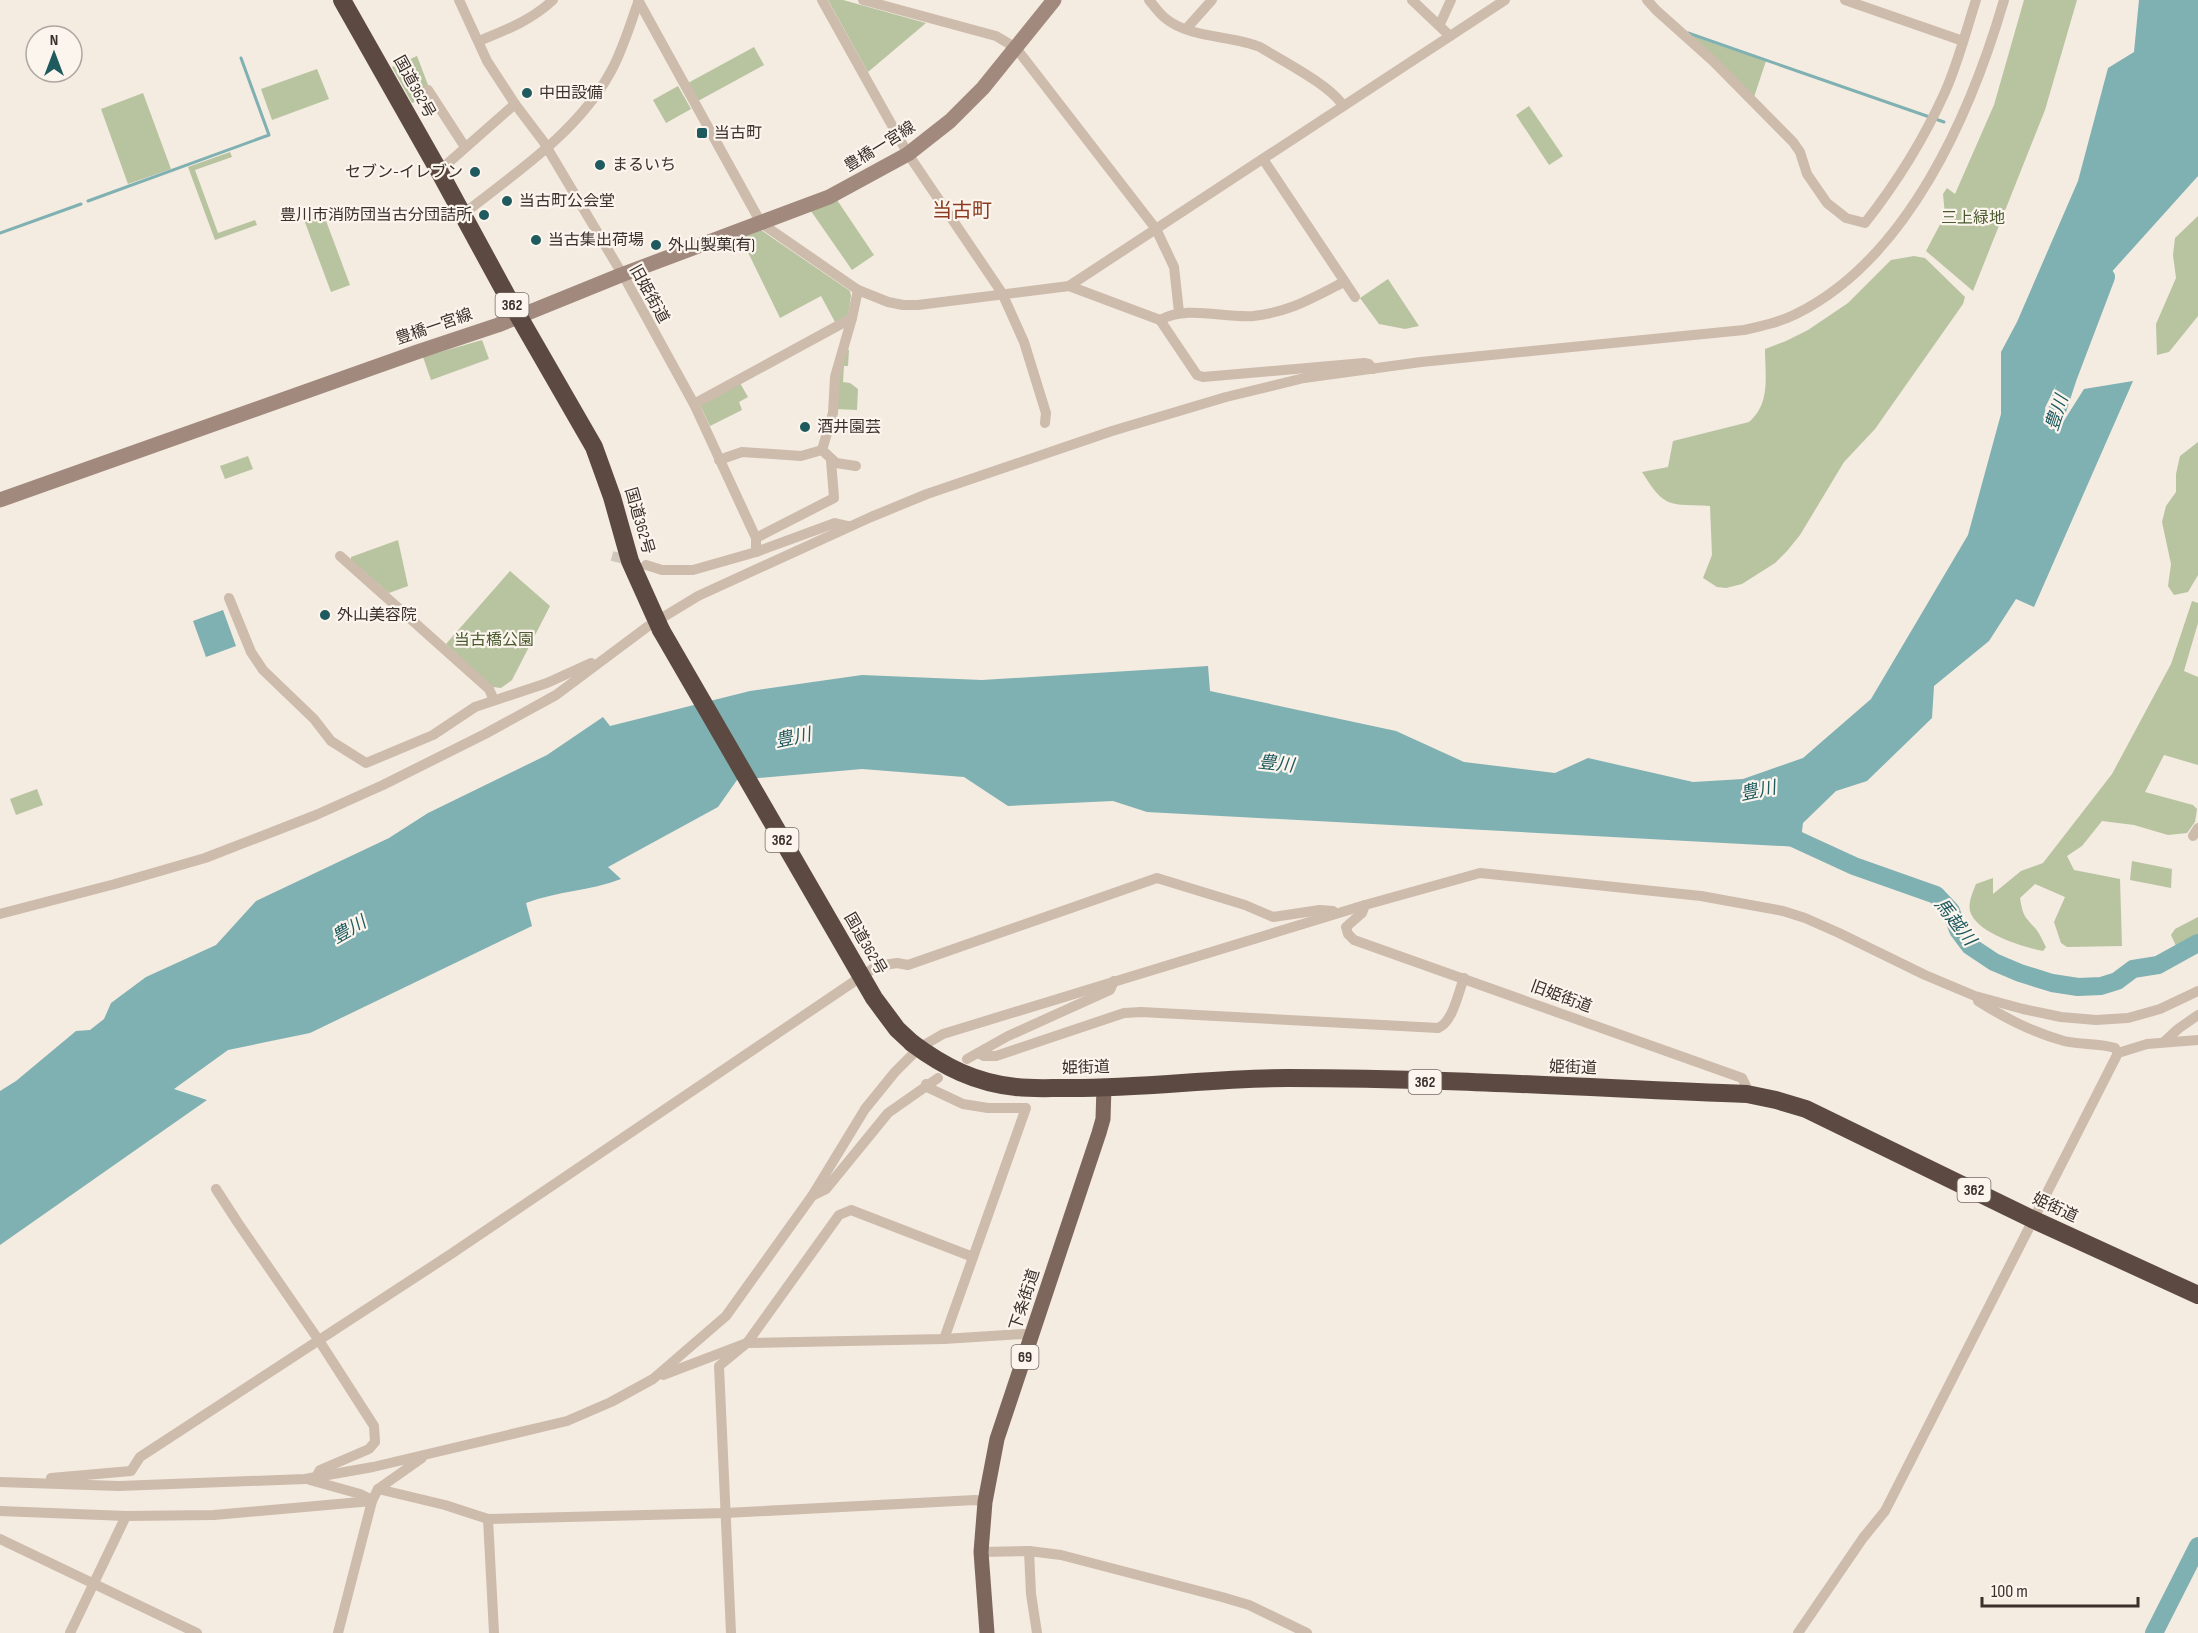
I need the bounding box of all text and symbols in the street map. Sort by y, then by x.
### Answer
north arrow [24,24,84,84]
text: N [50,31,58,50]
street label: 国道362号 [389,52,439,122]
place label: 中田設備 [539,84,603,103]
marker: 中田設備 [520,86,534,100]
street label: 豊橋一宮線 [841,118,919,176]
place label: 当古町 [714,124,762,143]
marker: 当古町 [695,126,709,140]
place label: まるいち [612,156,676,175]
marker: まるいち [593,158,607,172]
place label: セブン-イレブン [345,163,463,182]
marker: セブン-イレブン [468,165,482,179]
place label: 当古町公会堂 [519,192,615,211]
marker: 当古町公会堂 [500,194,514,208]
district label: 当古町 [932,199,992,223]
place label: 豊川市消防団当古分団詰所 [280,206,472,225]
marker: 豊川市消防団当古分団詰所 [477,208,491,222]
park label: 三上緑地 [1941,209,2005,228]
place label: 当古集出荷場 [548,231,644,250]
marker: 当古集出荷場 [529,233,543,247]
place label: 外山製菓(有) [668,236,755,255]
marker: 外山製菓(有) [649,238,663,252]
street label: 旧姫街道 [625,261,673,327]
road number: 362 [496,293,528,317]
street label: 豊橋一宮線 [393,305,475,349]
water label: 豊川 [2041,391,2073,433]
place label: 酒井園芸 [817,418,881,437]
marker: 酒井園芸 [798,420,812,434]
street label: 国道362号 [620,485,658,557]
place label: 外山美容院 [337,606,417,625]
marker: 外山美容院 [318,608,332,622]
park label: 当古橋公園 [454,631,534,650]
water label: 豊川 [773,724,815,752]
water label: 豊川 [1257,752,1297,777]
water label: 豊川 [1738,777,1780,805]
road number: 362 [766,828,798,852]
water label: 馬越川 [1930,894,1981,951]
street label: 国道362号 [840,910,890,978]
water label: 豊川 [328,911,372,948]
street label: 旧姫街道 [1528,977,1594,1017]
street label: 姫街道 [1062,1058,1110,1078]
street label: 姫街道 [1549,1058,1597,1078]
road number: 362 [1408,1070,1442,1094]
road number: 362 [1958,1178,1990,1202]
street label: 姫街道 [2029,1189,2081,1227]
street label: 下条街道 [1006,1267,1044,1333]
road number: 69 [1012,1345,1038,1369]
scale bar [1982,1570,2138,1608]
text: 100 m [1991,1581,2028,1602]

